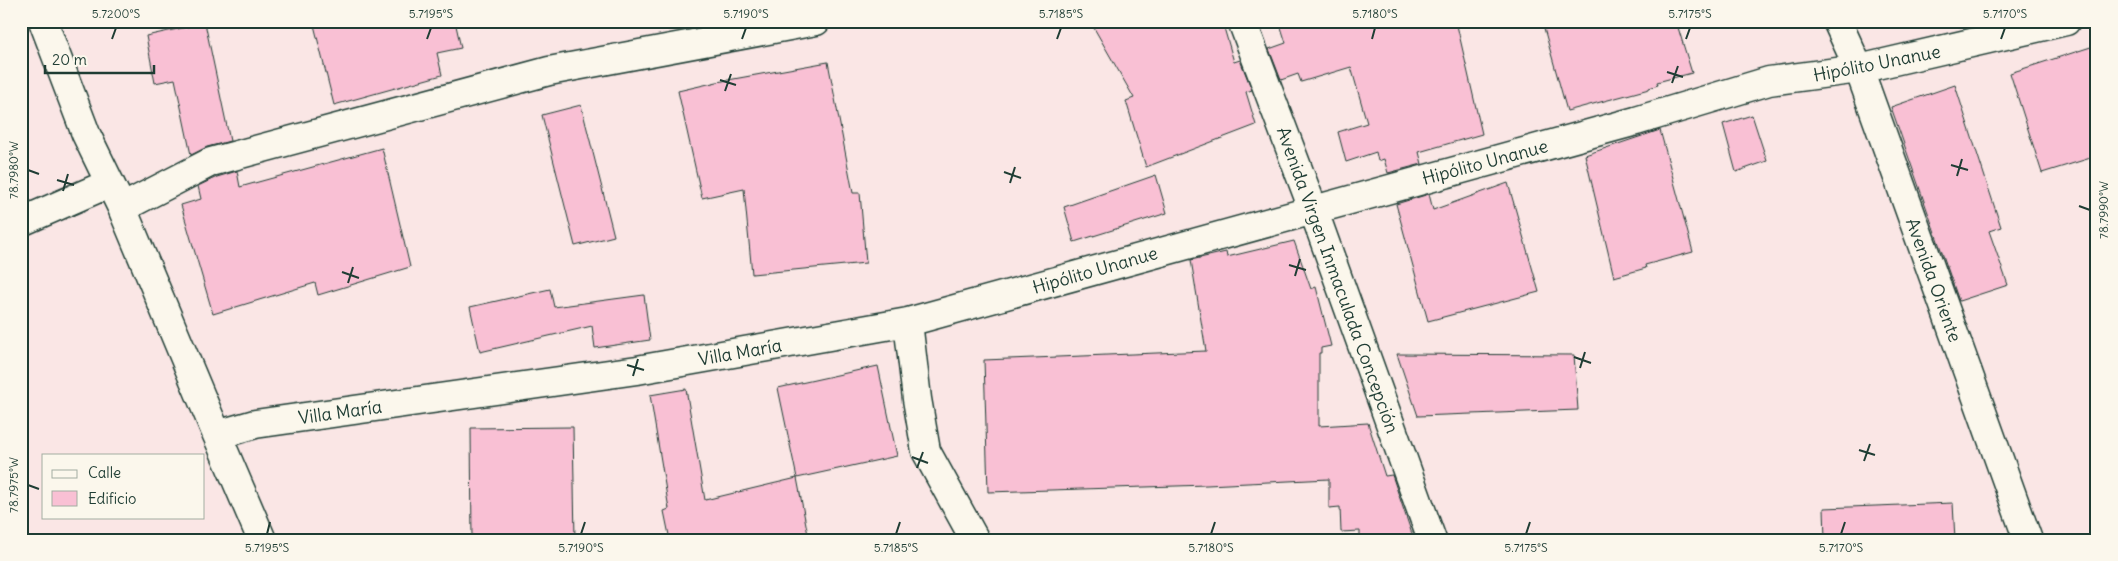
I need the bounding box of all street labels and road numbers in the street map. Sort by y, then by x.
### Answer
street label: Hipólito Unanue [1811,39,1943,87]
street label: Avenida Virgen Inmaculada Concepción [1272,124,1404,436]
street label: Hipólito Unanue [1420,134,1550,190]
street label: Avenida Oriente [1901,215,1967,345]
street label: Hipólito Unanue [1030,241,1160,299]
street label: Villa María [696,333,784,371]
street label: Villa María [297,395,383,429]

